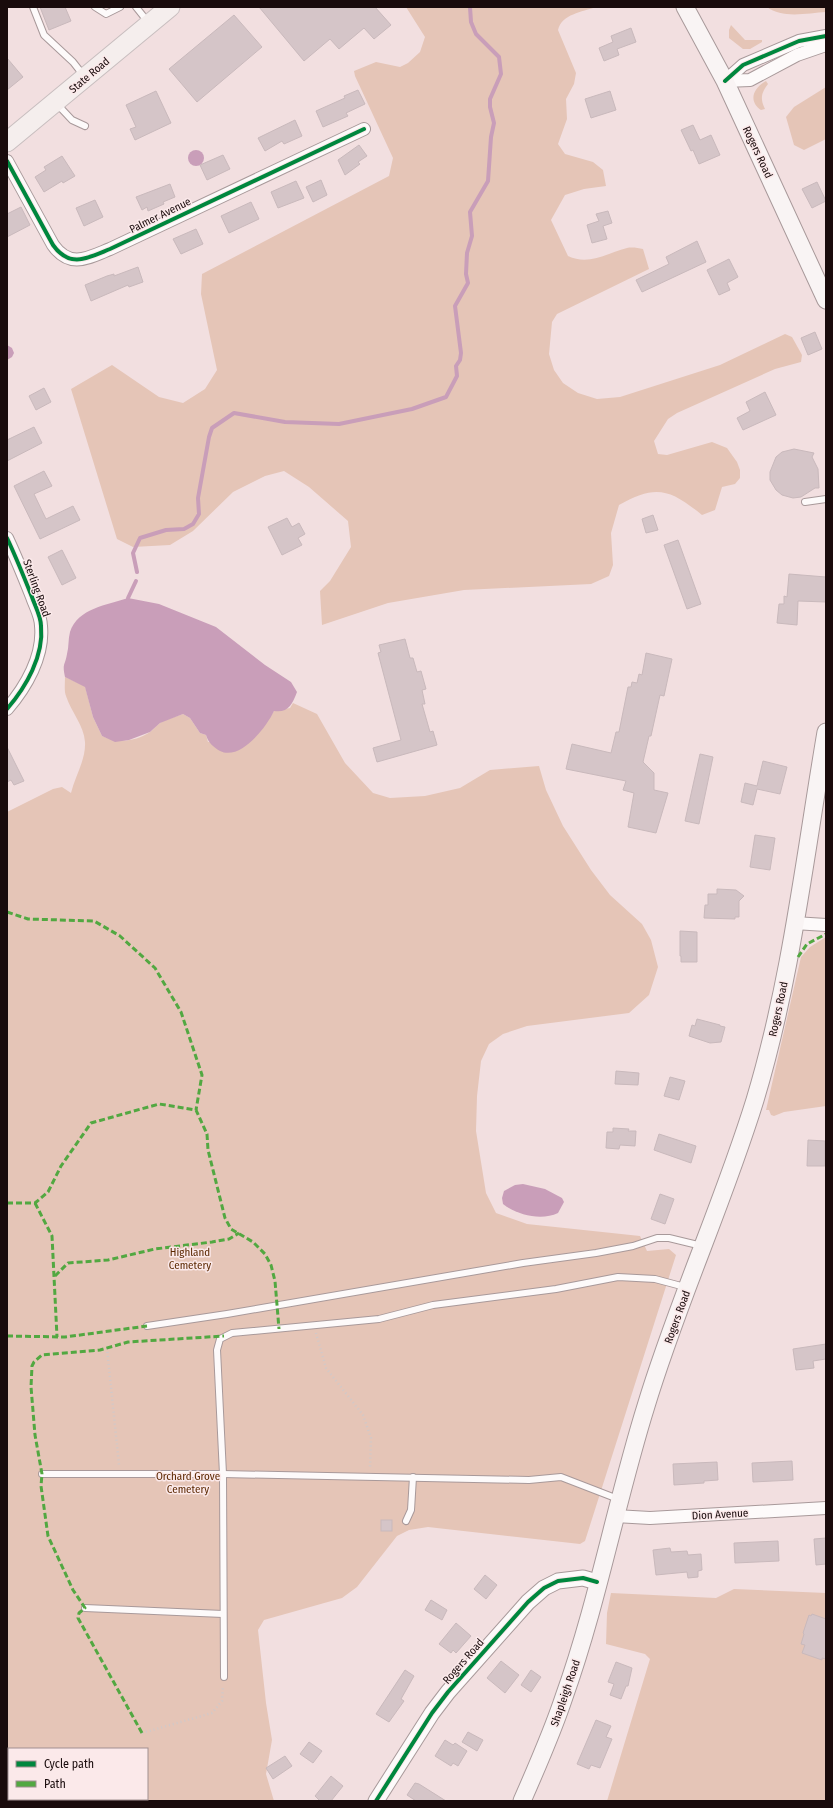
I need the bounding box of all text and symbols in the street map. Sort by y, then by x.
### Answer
street label: State Road [67,55,112,96]
street label: Rogers Road [740,124,775,180]
street label: Palmer Avenue [127,195,193,236]
street label: Sterling Road [20,558,53,619]
street label: Rogers Road [766,980,791,1038]
park label: Highland Cemetery [169,1246,211,1272]
street label: Rogers Road [662,1289,693,1346]
park label: Orchard Grove Cemetery [156,1470,220,1496]
street label: Dion Avenue [692,1507,749,1522]
street label: Rogers Road [440,1636,487,1687]
street label: Shapleigh Road [548,1658,583,1728]
legend [8,1748,148,1800]
text: Cycle path [44,1757,94,1771]
text: Path [44,1777,66,1791]

